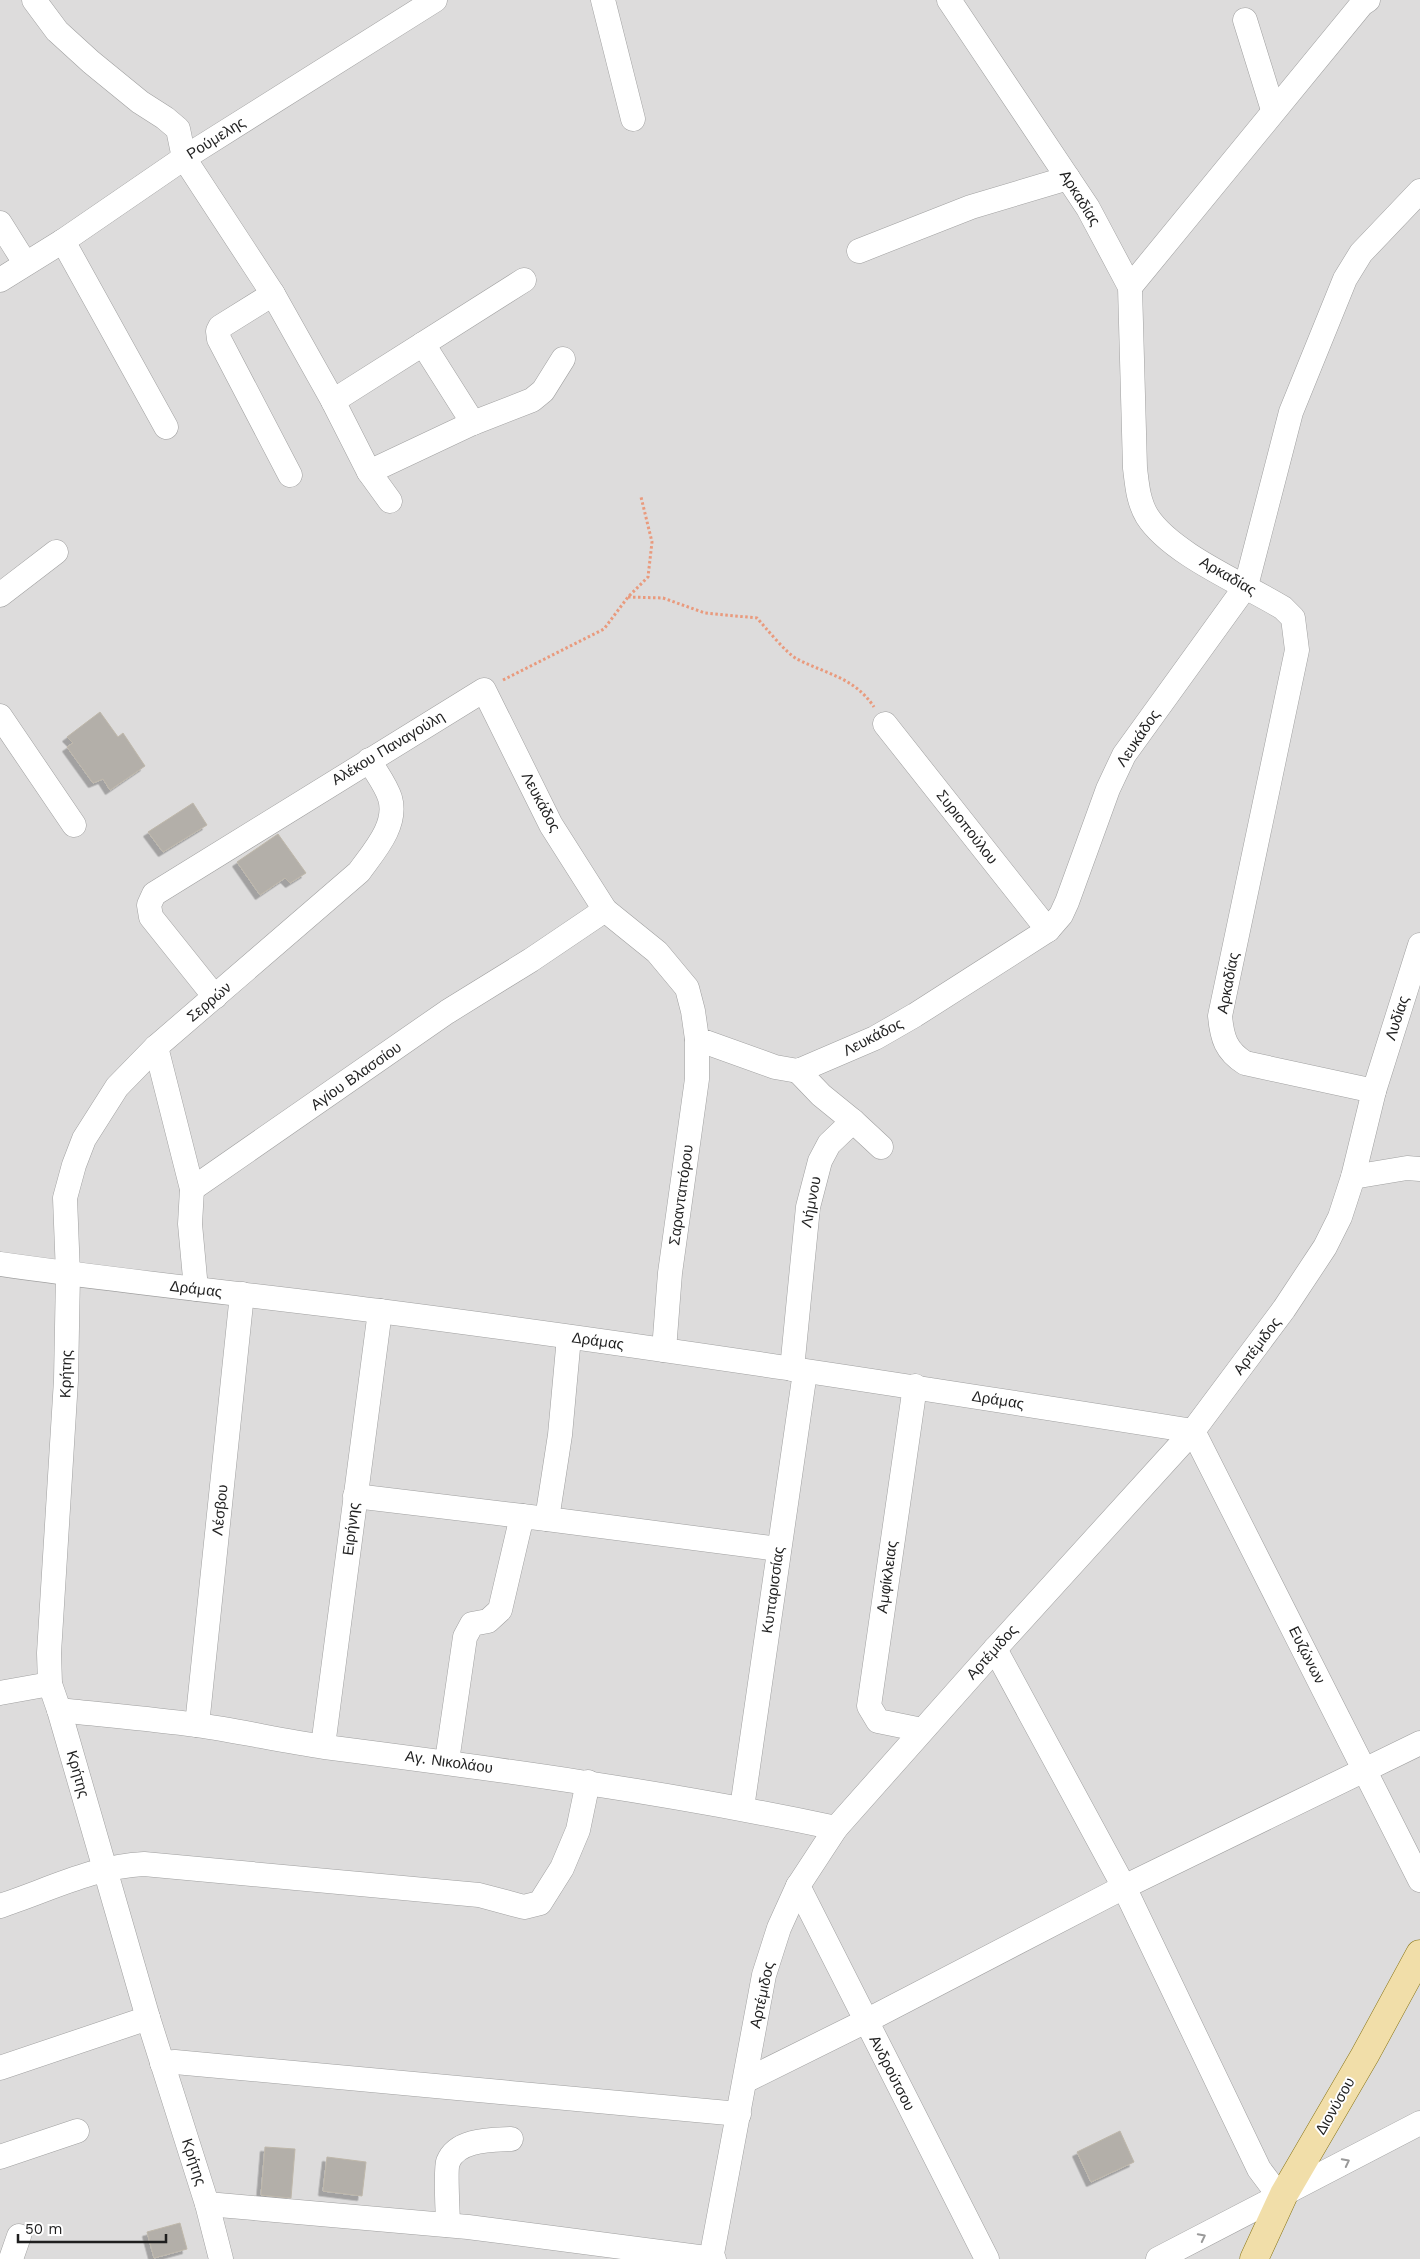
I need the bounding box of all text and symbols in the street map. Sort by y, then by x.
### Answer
street label: Ρούμελης [183,113,249,163]
street label: Αρκαδίας [1056,167,1104,229]
street label: Αρκαδίας [1197,553,1259,599]
street label: Λευκάδος [1112,706,1164,770]
street label: Αλέκου Παναγούλη [328,707,448,789]
street label: Λευκάδος [518,769,564,835]
street label: Συριοπούλου [932,786,1002,868]
street label: Αρκαδίας [1213,951,1243,1015]
street label: Σερρών [183,978,235,1026]
street label: Λυδίας [1381,993,1413,1043]
street label: Λευκάδος [840,1014,906,1060]
street label: Αγίου Βλασσίου [307,1038,405,1114]
street label: Σαρανταπόρου [665,1143,697,1247]
street label: Λήμνου [797,1175,825,1229]
street label: Δράμας [169,1277,223,1301]
street label: Αρτέμιδος [1229,1314,1285,1378]
street label: Δράμας [571,1328,625,1354]
street label: Κρήτης [56,1350,76,1398]
street label: Δράμας [971,1387,1025,1413]
street label: Λέσβου [208,1484,232,1536]
street label: Ειρήνης [339,1501,363,1557]
street label: Αμφίκλειας [873,1539,901,1615]
street label: Κυπαρισσίας [758,1545,788,1635]
street label: Αρτέμιδος [963,1621,1021,1683]
street label: Ευζώνων [1285,1623,1329,1687]
street label: Αγ. Νικολάου [404,1747,494,1777]
street label: Κρήτης [63,1748,93,1800]
street label: Αρτέμιδος [746,1960,778,2030]
street label: Ανδρούτσου [865,2032,919,2114]
street label: Διονύσου [1311,2074,1359,2138]
street label: Κρήτης [178,2136,210,2188]
one-way arrow [1341,2158,1350,2168]
scale bar [18,2212,165,2244]
text: 50 m [25,2220,62,2238]
one-way arrow [1196,2233,1205,2243]

